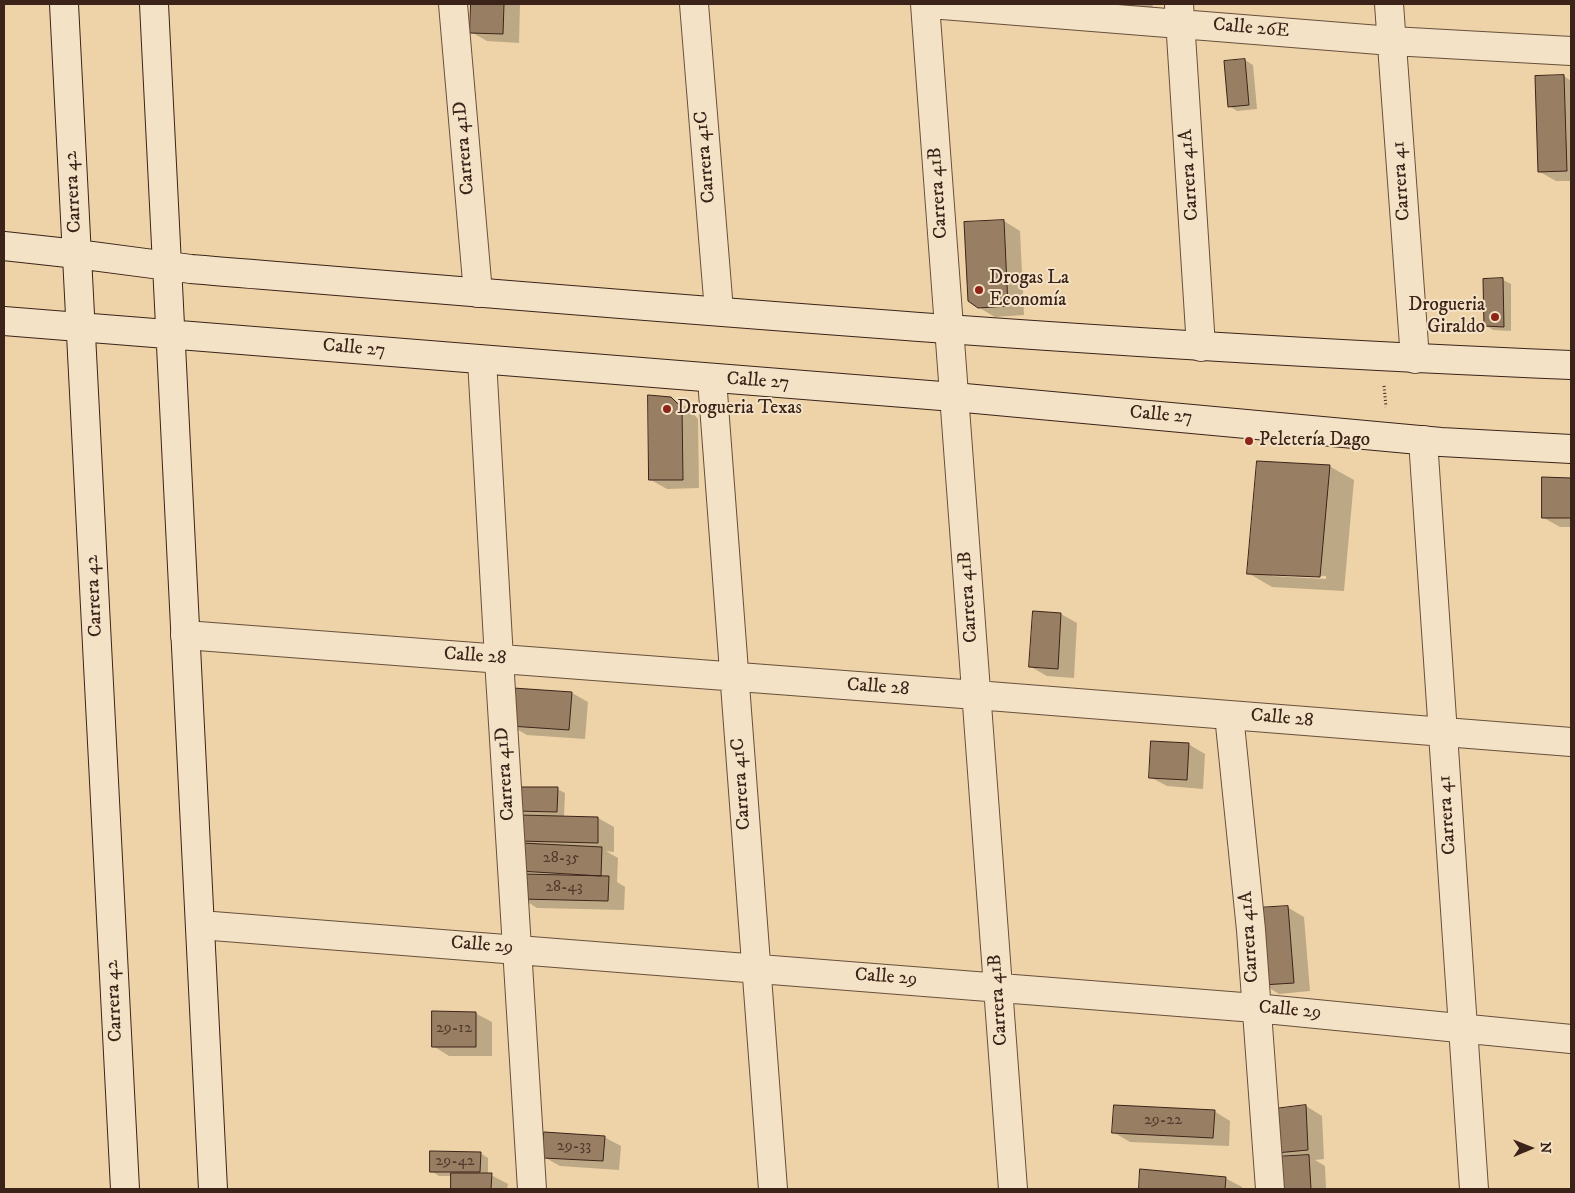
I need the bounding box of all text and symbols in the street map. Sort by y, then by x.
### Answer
street label: Calle 26E [1212,14,1290,44]
street label: Carrera 41D [450,100,480,196]
street label: Carrera 41C [691,110,721,204]
street label: Carrera 41A [1175,128,1205,222]
street label: Carrera 41 [1388,140,1416,222]
street label: Carrera 41B [924,146,954,240]
street label: Carrera 42 [60,150,88,234]
place label: Drogas La Economía [989,268,1069,312]
marker: Drogas La Economía [973,284,985,296]
place label: Drogueria Giraldo [1408,295,1485,339]
marker: Drogueria Giraldo [1489,311,1501,323]
street label: Calle 27 [322,335,386,363]
street label: Calle 27 [726,368,790,396]
place label: Drogueria Texas [677,398,802,420]
street label: Calle 27 [1129,402,1193,430]
marker: Drogueria Texas [661,403,673,415]
place label: Peletería Dago [1259,430,1370,452]
marker: Peletería Dago [1243,435,1255,447]
street label: Carrera 41B [954,550,984,644]
street label: Carrera 42 [81,554,109,638]
street label: Calle 28 [443,643,507,671]
street label: Calle 28 [846,674,910,702]
street label: Calle 28 [1250,705,1314,733]
street label: Carrera 41D [491,726,521,822]
street label: Carrera 41C [727,737,757,831]
street label: Carrera 41 [1434,774,1462,856]
house number: 28-35 [543,849,579,869]
house number: 28-43 [545,878,583,898]
street label: Carrera 41A [1235,890,1265,984]
street label: Calle 29 [450,932,514,960]
street label: Carrera 41B [984,953,1014,1047]
street label: Carrera 42 [101,959,129,1043]
street label: Calle 29 [854,964,918,992]
street label: Calle 29 [1258,997,1322,1025]
house number: 29-12 [436,1019,472,1039]
house number: 29-22 [1144,1111,1182,1131]
north arrow [1505,1123,1555,1173]
house number: 29-33 [557,1137,591,1157]
text: N [1536,1142,1554,1154]
house number: 29-42 [435,1152,475,1172]

